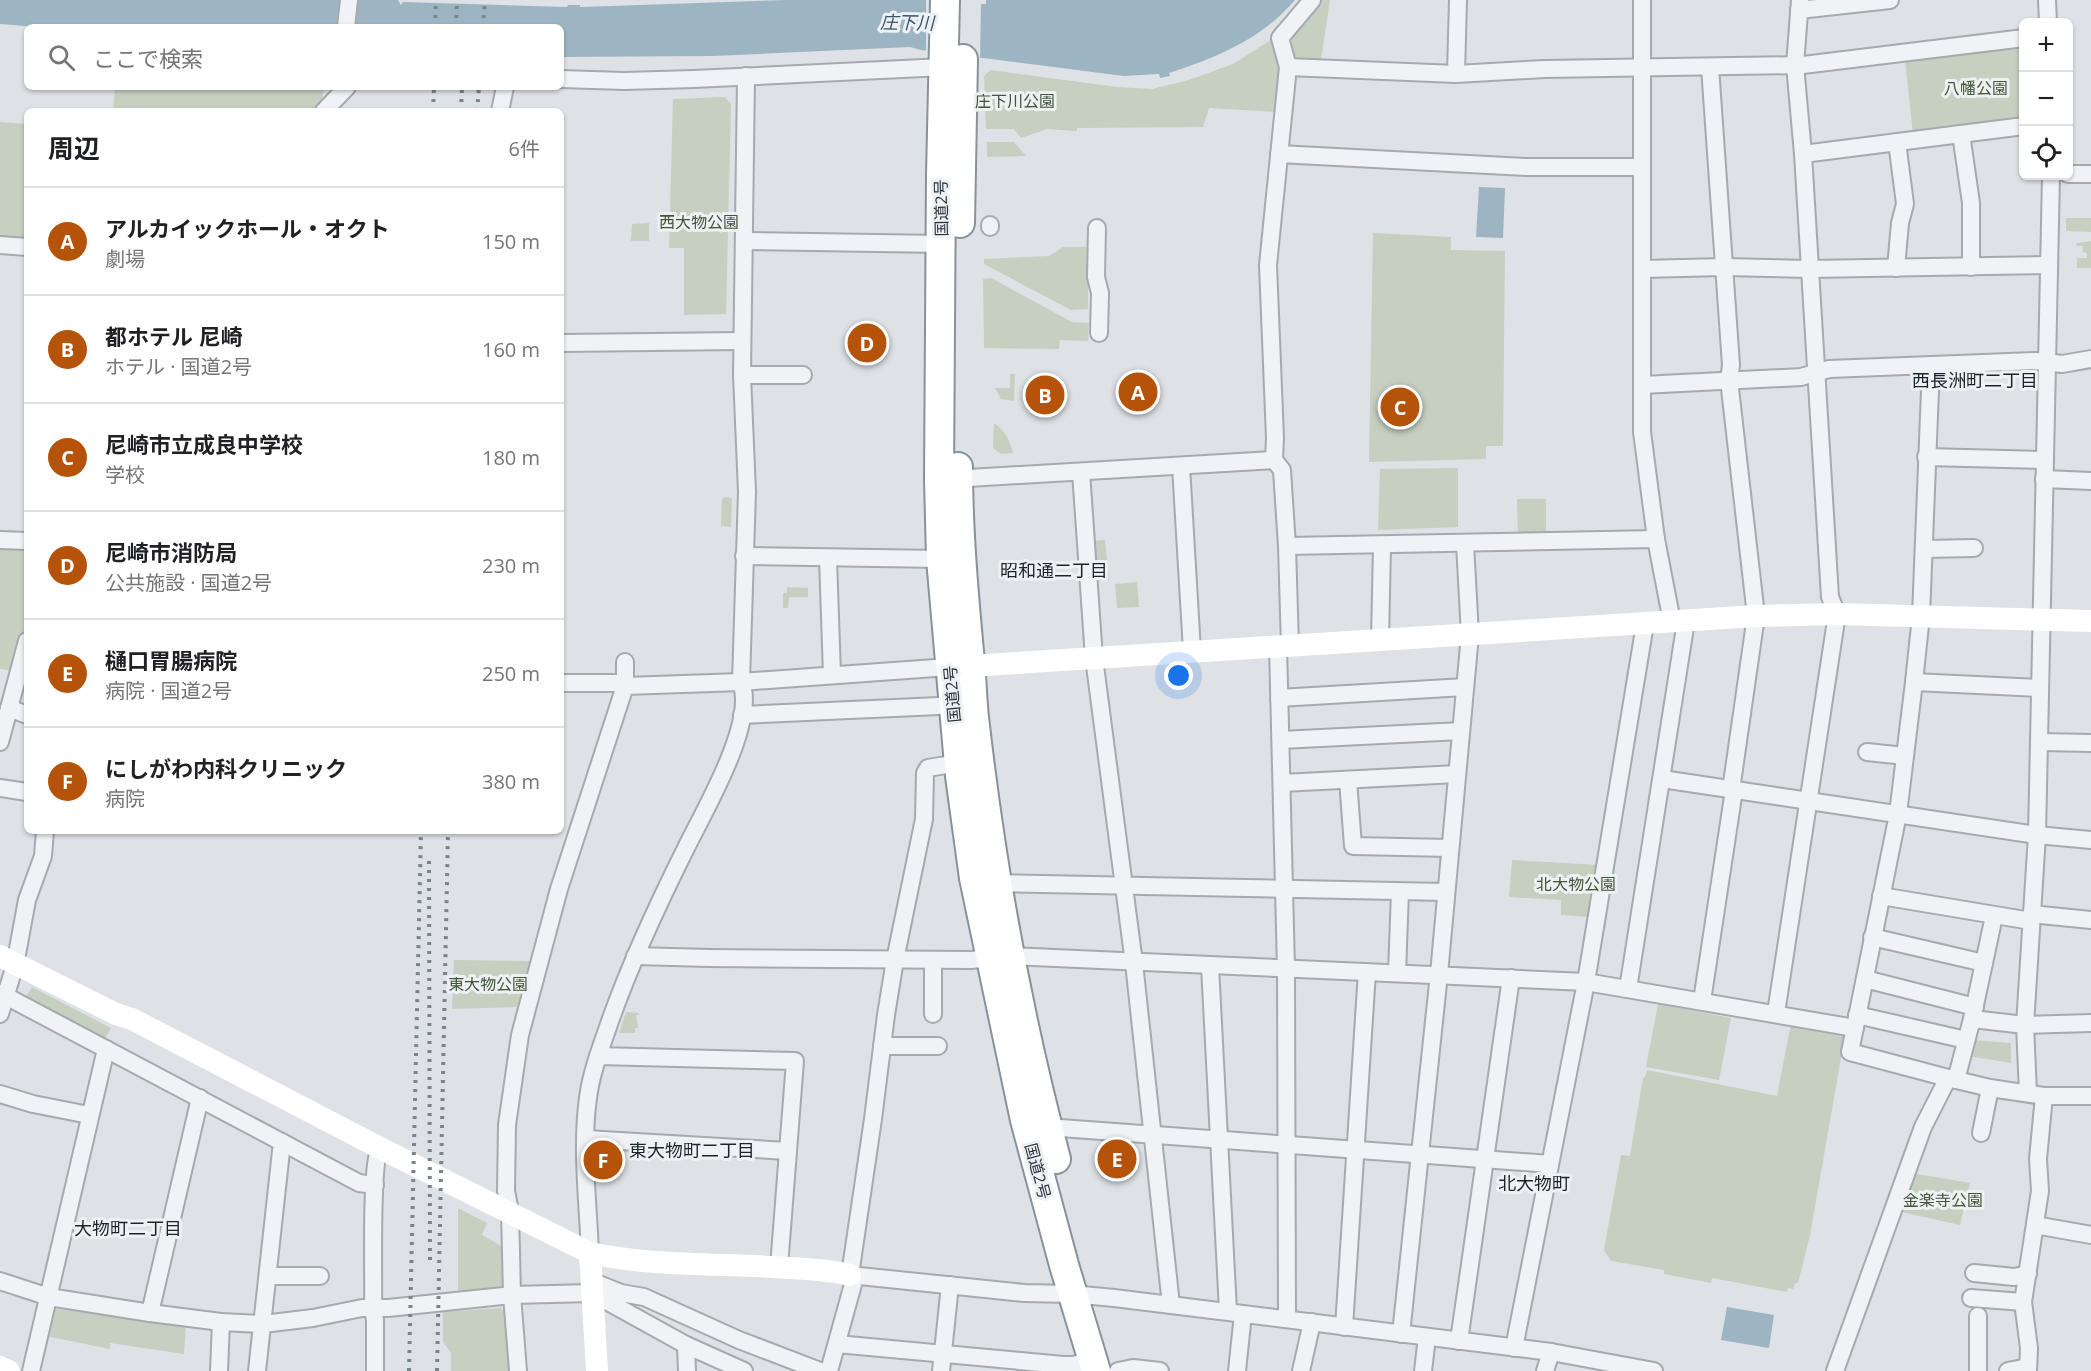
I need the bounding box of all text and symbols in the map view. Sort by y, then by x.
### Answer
water label: 庄下川 [880,10,936,35]
map controls [2019,18,2073,180]
button: + [2019,18,2073,72]
search box [24,24,564,90]
icon: search [45,41,78,74]
text: ここで検索 [93,43,203,73]
button: − [2019,72,2073,126]
park label: 八幡公園 [1944,77,2008,99]
park label: 庄下川公園 [975,90,1055,112]
button: locate [2019,126,2073,180]
text: 周辺 [48,130,100,166]
text: 6件 [509,135,540,162]
street label: 国道2号 [930,179,952,237]
park label: 西大物公園 [659,211,739,233]
text: アルカイックホール・オクト [105,213,390,243]
text: A [61,228,74,255]
text: 150 m [482,228,540,255]
text: 劇場 [105,245,145,272]
pin: D [848,320,886,366]
text: 都ホテル 尼崎 [105,321,243,351]
text: B [61,336,74,363]
text: 160 m [482,336,540,363]
text: ホテル · 国道2号 [105,353,252,380]
district label: 西長洲町二丁目 [1912,368,2038,392]
pin: A [1118,370,1158,414]
pin: B [1026,372,1064,418]
pin: C [1380,384,1420,430]
text: 尼崎市立成良中学校 [105,429,303,459]
text: C [61,444,74,471]
text: 180 m [482,444,540,471]
text: 学校 [105,461,145,488]
text: 尼崎市消防局 [105,537,237,567]
text: D [60,552,75,579]
text: 230 m [482,552,540,579]
district label: 昭和通二丁目 [1000,558,1108,582]
text: 公共施設 · 国道2号 [105,569,272,596]
text: 樋口胃腸病院 [105,645,237,675]
text: E [62,660,73,687]
text: 250 m [482,660,540,687]
your location [1164,661,1193,690]
street label: 国道2号 [939,665,965,723]
text: 病院 · 国道2号 [105,677,232,704]
text: にしがわ内科クリニック [105,753,347,783]
text: F [62,768,73,795]
text: 380 m [482,768,540,795]
text: 病院 [105,785,145,812]
park label: 北大物公園 [1536,873,1616,895]
park label: 東大物公園 [448,973,528,995]
pin: E [1098,1136,1136,1182]
pin: F [584,1138,622,1182]
district label: 東大物町二丁目 [629,1138,755,1162]
street label: 国道2号 [1020,1141,1056,1201]
district label: 北大物町 [1498,1171,1570,1195]
park label: 金楽寺公園 [1903,1189,1983,1211]
district label: 大物町二丁目 [74,1216,182,1240]

